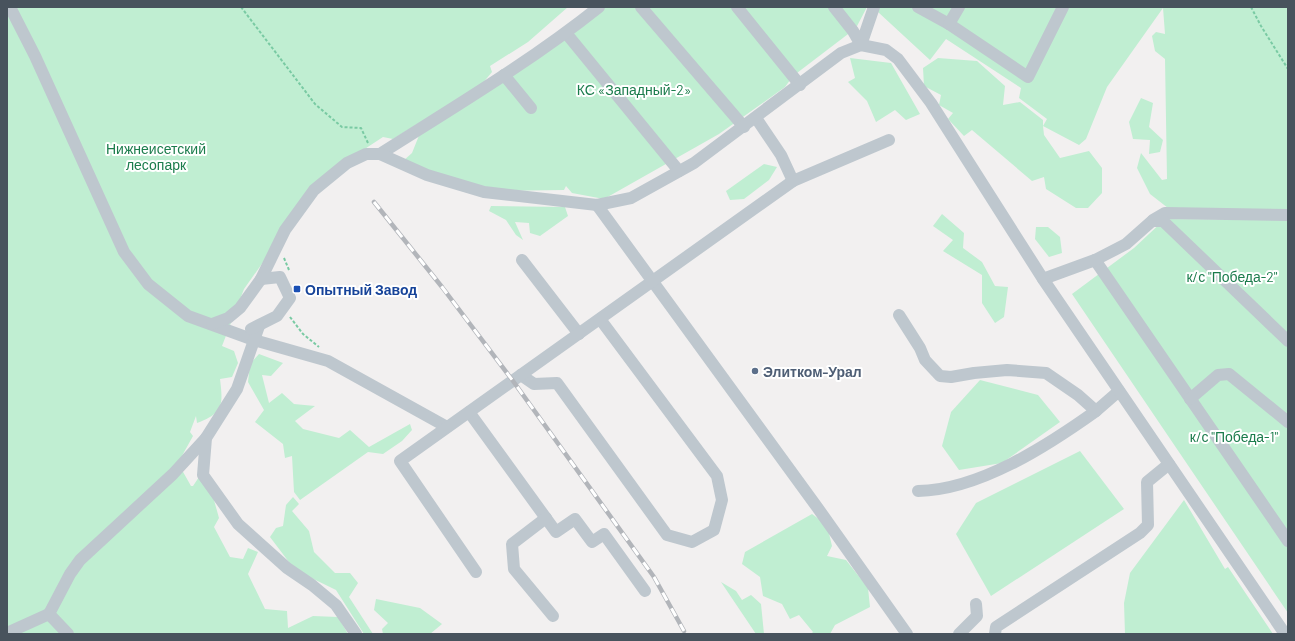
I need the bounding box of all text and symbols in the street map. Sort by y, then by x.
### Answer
park label: КС «Западный-2» [577,81,691,98]
park label: Нижнеисетский лесопарк [106,140,206,173]
park label: к/с "Победа-2" [1186,268,1278,285]
place label: Опытный Завод [305,281,417,298]
marker: Опытный Завод [292,284,302,294]
place label: Элитком-Урал [763,363,862,380]
marker: Элитком-Урал [750,366,760,376]
park label: к/с "Победа-1" [1190,428,1279,445]

